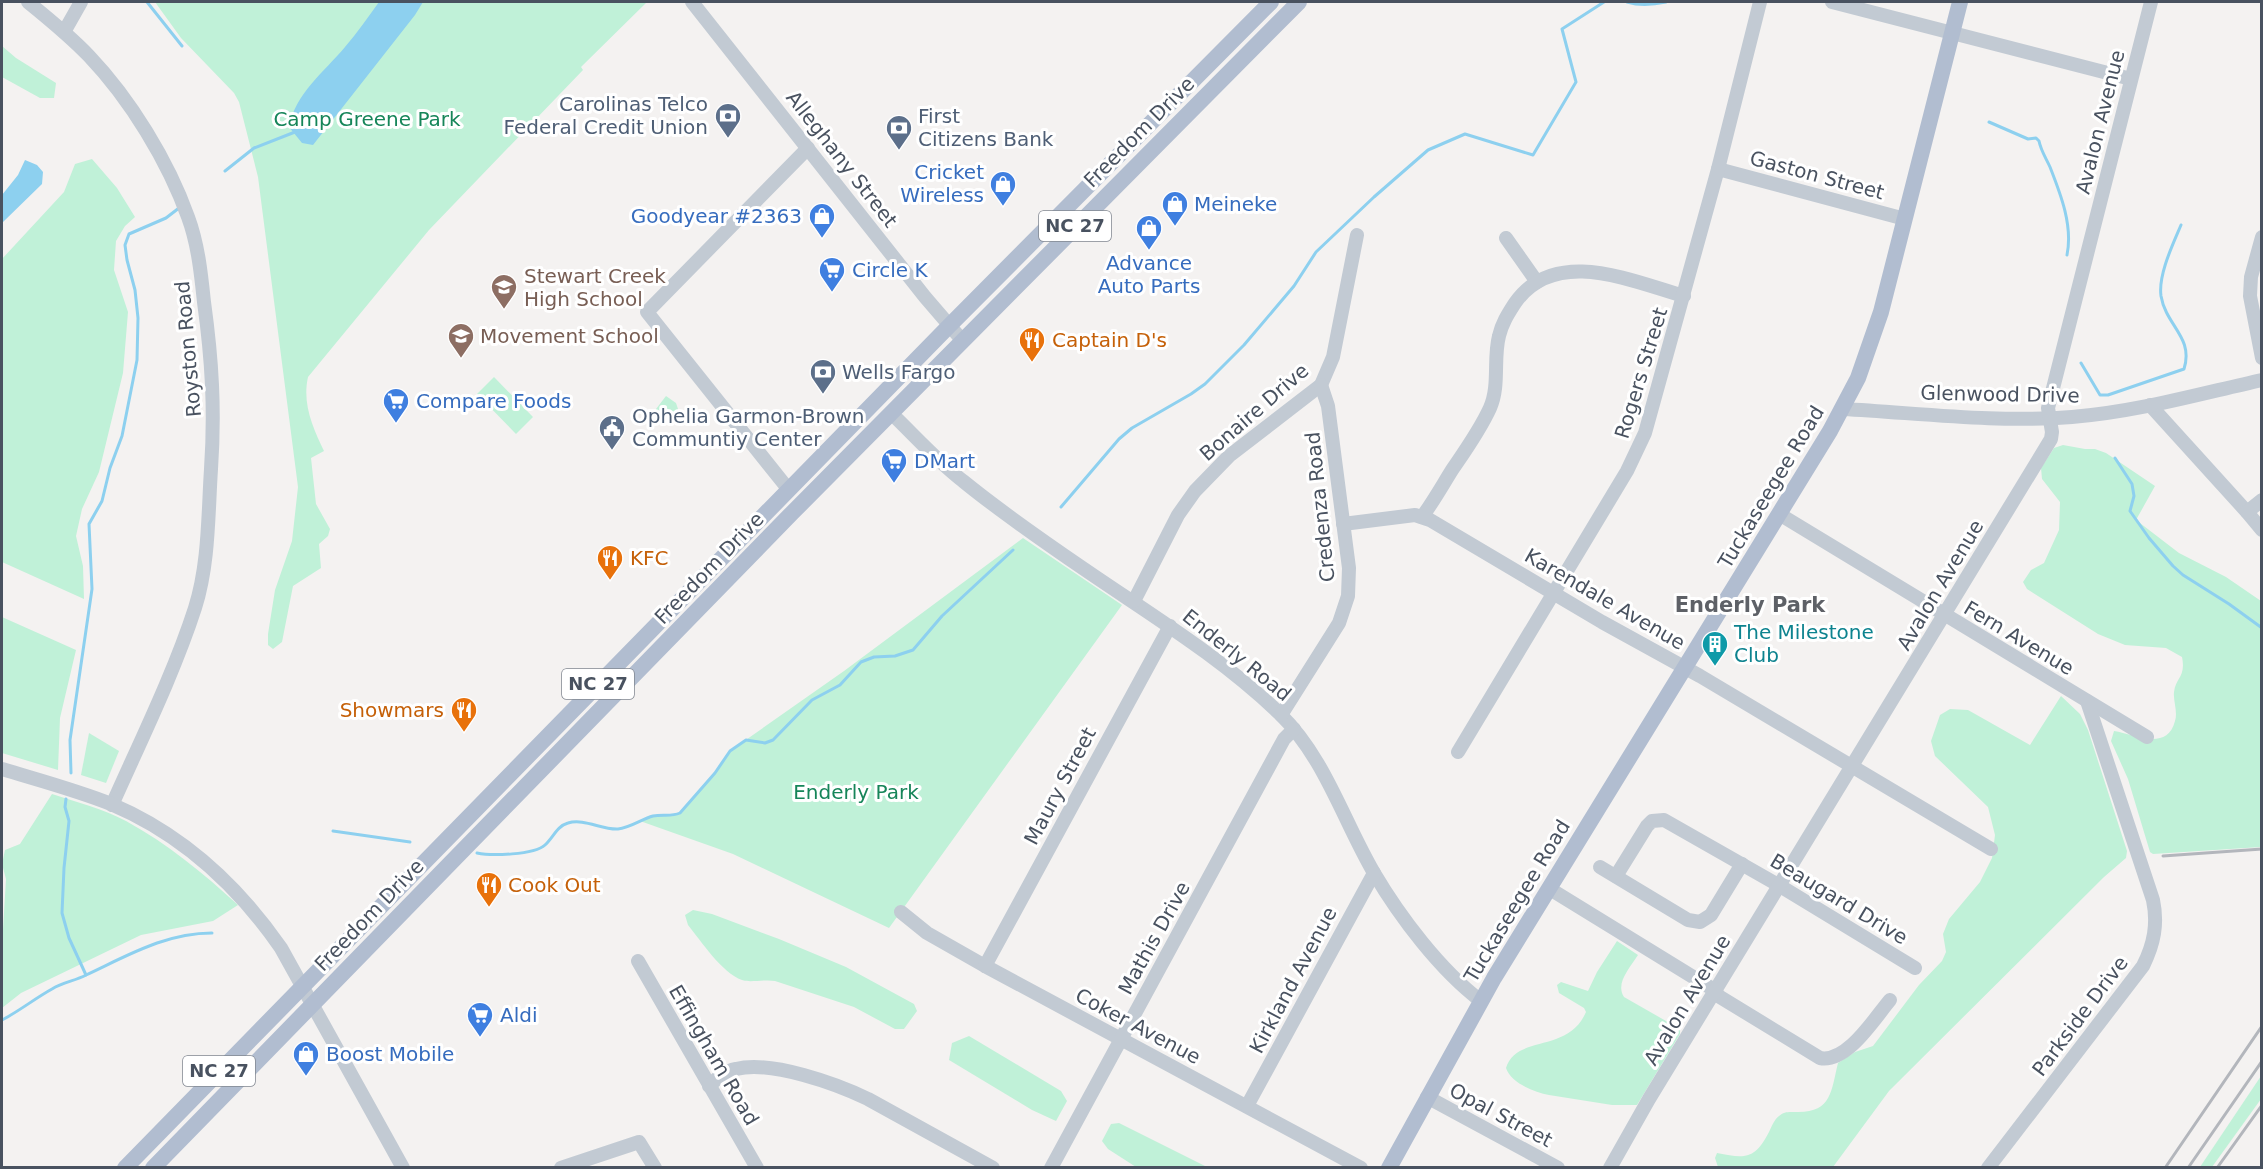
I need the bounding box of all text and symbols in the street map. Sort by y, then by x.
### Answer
street label: Avalon Avenue [2070,47,2130,197]
street label: Freedom Drive [1079,72,1199,192]
street label: Alleghany Street [781,86,903,232]
place label: Carolinas Telco Federal Credit Union [504,92,708,139]
bank icon: Carolinas Telco Federal Credit Union [713,101,743,139]
place label: First Citizens Bank [918,104,1054,151]
park label: Camp Greene Park [273,107,461,131]
bank icon: First Citizens Bank [884,113,914,151]
street label: Gaston Street [1747,146,1887,204]
place label: Cricket Wireless [900,160,984,207]
shop icon: Cricket Wireless [988,169,1018,207]
shop icon: Meineke [1160,189,1190,227]
place label: Meineke [1194,192,1277,216]
shop icon: Goodyear #2363 [807,201,837,239]
place label: Goodyear #2363 [631,204,802,228]
road number: NC 27 [1039,211,1111,241]
shop icon: Advance Auto Parts [1134,213,1164,251]
place label: Advance Auto Parts [1098,251,1200,298]
supermarket icon: Circle K [817,255,847,293]
place label: Circle K [852,258,929,282]
place label: Stewart Creek High School [524,264,666,311]
school or university icon: Stewart Creek High School [489,272,519,310]
street label: Royston Road [170,280,206,418]
street label: Rogers Street [1610,304,1672,442]
school or university icon: Movement School [446,321,476,359]
place label: Movement School [480,324,659,348]
restaurant icon: Captain D's [1017,325,1047,363]
place label: Captain D's [1052,328,1167,352]
bank icon: Wells Fargo [808,357,838,395]
street label: Bonaire Drive [1195,358,1313,466]
place label: Wells Fargo [842,360,956,384]
street label: Glenwood Drive [1920,381,2080,407]
supermarket icon: Compare Foods [381,386,411,424]
place label: Compare Foods [416,389,571,413]
street label: Tuckaseegee Road [1713,401,1829,573]
place label: Ophelia Garmon-Brown Communtiy Center [632,404,864,451]
public building icon: Ophelia Garmon-Brown Communtiy Center [597,413,627,451]
street label: Credenza Road [1300,431,1340,583]
supermarket icon: DMart [879,446,909,484]
place label: DMart [914,449,975,473]
street label: Freedom Drive [649,507,769,629]
street label: Avalon Avenue [1892,516,1988,654]
restaurant icon: KFC [595,543,625,581]
street label: Karendale Avenue [1521,543,1689,655]
place label: KFC [630,546,669,570]
district label: Enderly Park [1675,593,1826,617]
street label: Fern Avenue [1960,596,2078,680]
street label: Enderly Road [1178,604,1296,706]
place label: The Milestone Club [1733,620,1874,667]
building icon: The Milestone Club [1700,629,1730,667]
road number: NC 27 [562,669,634,699]
restaurant icon: Showmars [449,695,479,733]
place label: Showmars [340,698,444,722]
street label: Maury Street [1019,723,1101,849]
park label: Enderly Park [793,780,919,804]
street label: Tuckaseegee Road [1459,815,1575,987]
street label: Beaugard Drive [1766,849,1912,949]
street label: Freedom Drive [309,854,429,976]
restaurant icon: Cook Out [474,870,504,908]
place label: Cook Out [508,873,601,897]
street label: Mathis Drive [1113,877,1195,999]
street label: Kirkland Avenue [1244,903,1342,1057]
street label: Avalon Avenue [1639,931,1735,1069]
street label: Parkside Drive [2027,951,2133,1081]
street label: Effingham Road [664,980,764,1130]
street label: Coker Avenue [1071,983,1205,1069]
supermarket icon: Aldi [465,1000,495,1038]
place label: Aldi [500,1003,538,1027]
shop icon: Boost Mobile [291,1039,321,1077]
place label: Boost Mobile [326,1042,454,1066]
road number: NC 27 [183,1056,255,1086]
street label: Opal Street [1445,1078,1557,1152]

